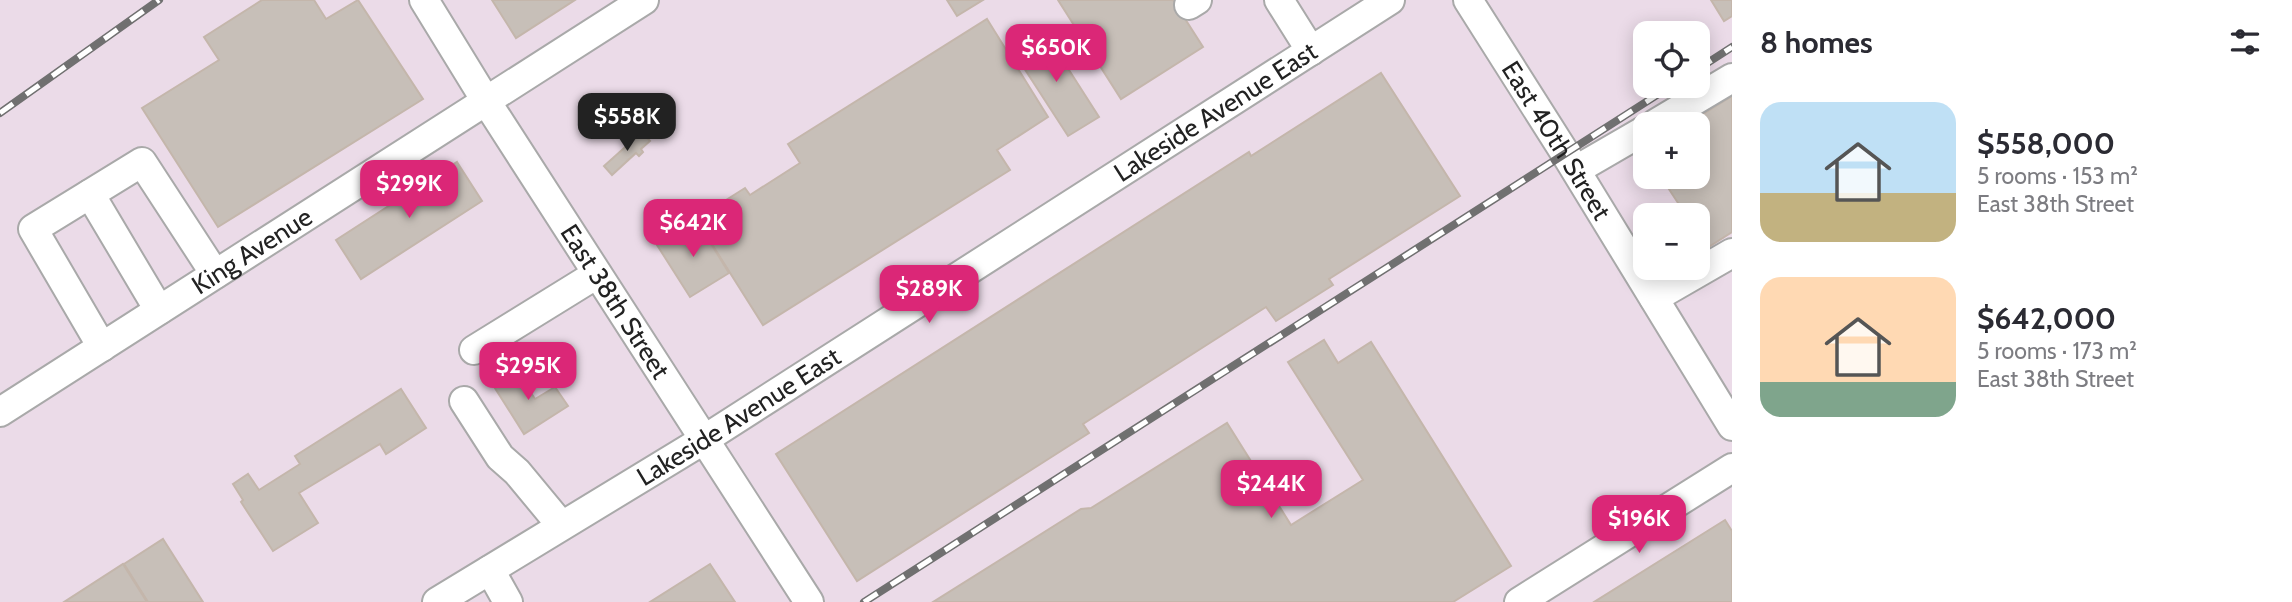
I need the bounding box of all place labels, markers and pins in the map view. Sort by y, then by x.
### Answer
pin: $650K [1007,24,1105,84]
pin: $558K [578,94,676,153]
pin: $299K [360,160,458,220]
pin: $642K [644,200,742,259]
pin: $289K [880,266,978,325]
pin: $295K [479,342,577,402]
pin: $244K [1222,461,1320,520]
pin: $196K [1590,496,1688,555]

